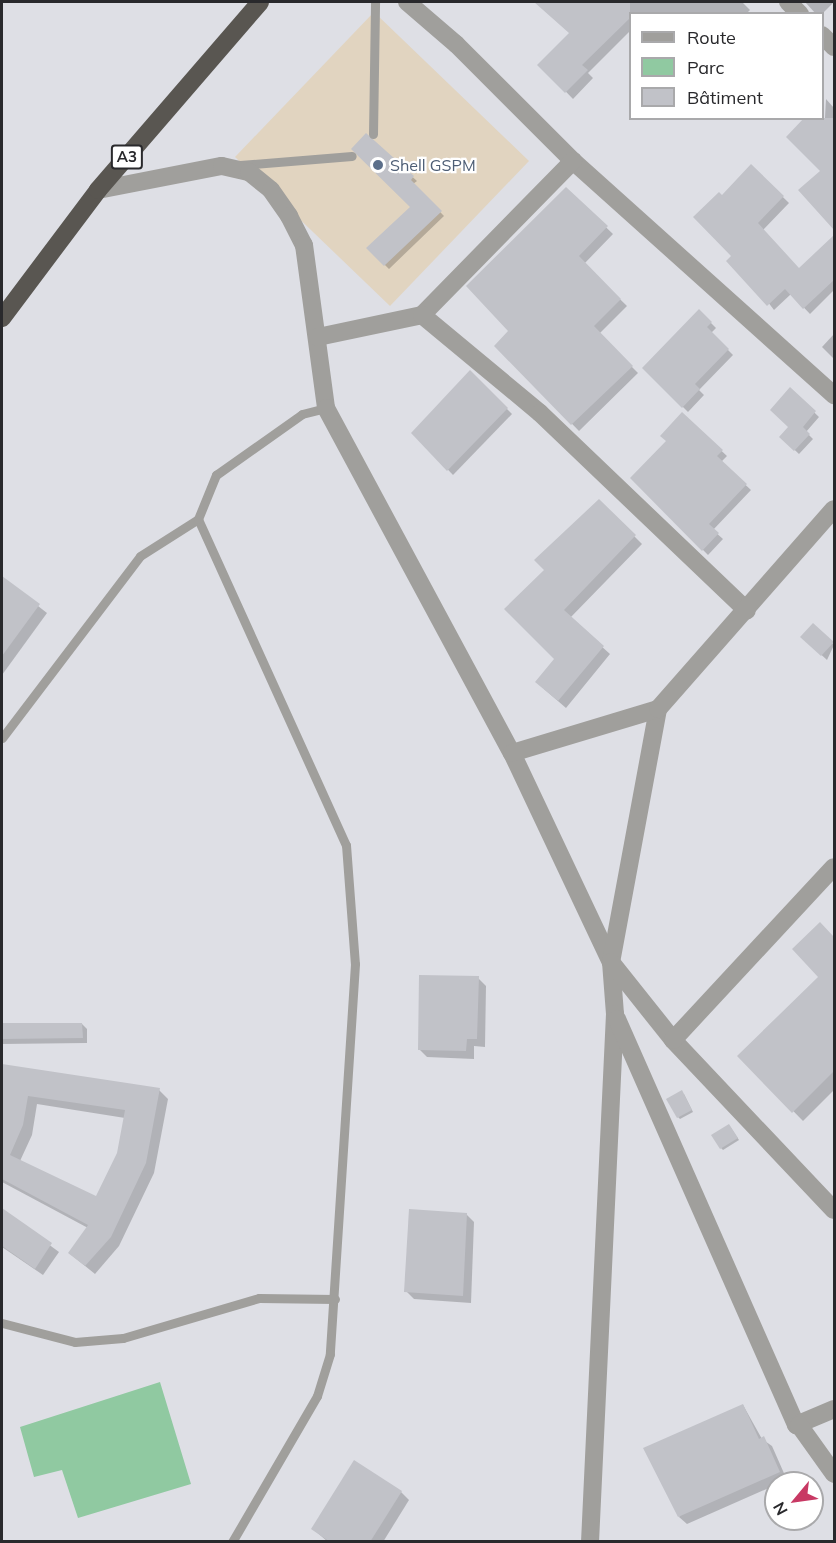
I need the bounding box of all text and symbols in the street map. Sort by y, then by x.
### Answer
legend [629,12,824,120]
text: Route [687,26,736,49]
text: Parc [687,56,724,79]
text: Bâtiment [687,86,763,109]
road number: A3 [110,145,144,169]
place label: Shell GSPM [390,155,476,175]
marker: Shell GSPM [371,158,385,172]
north arrow [764,1471,824,1531]
text: N [768,1499,792,1519]

